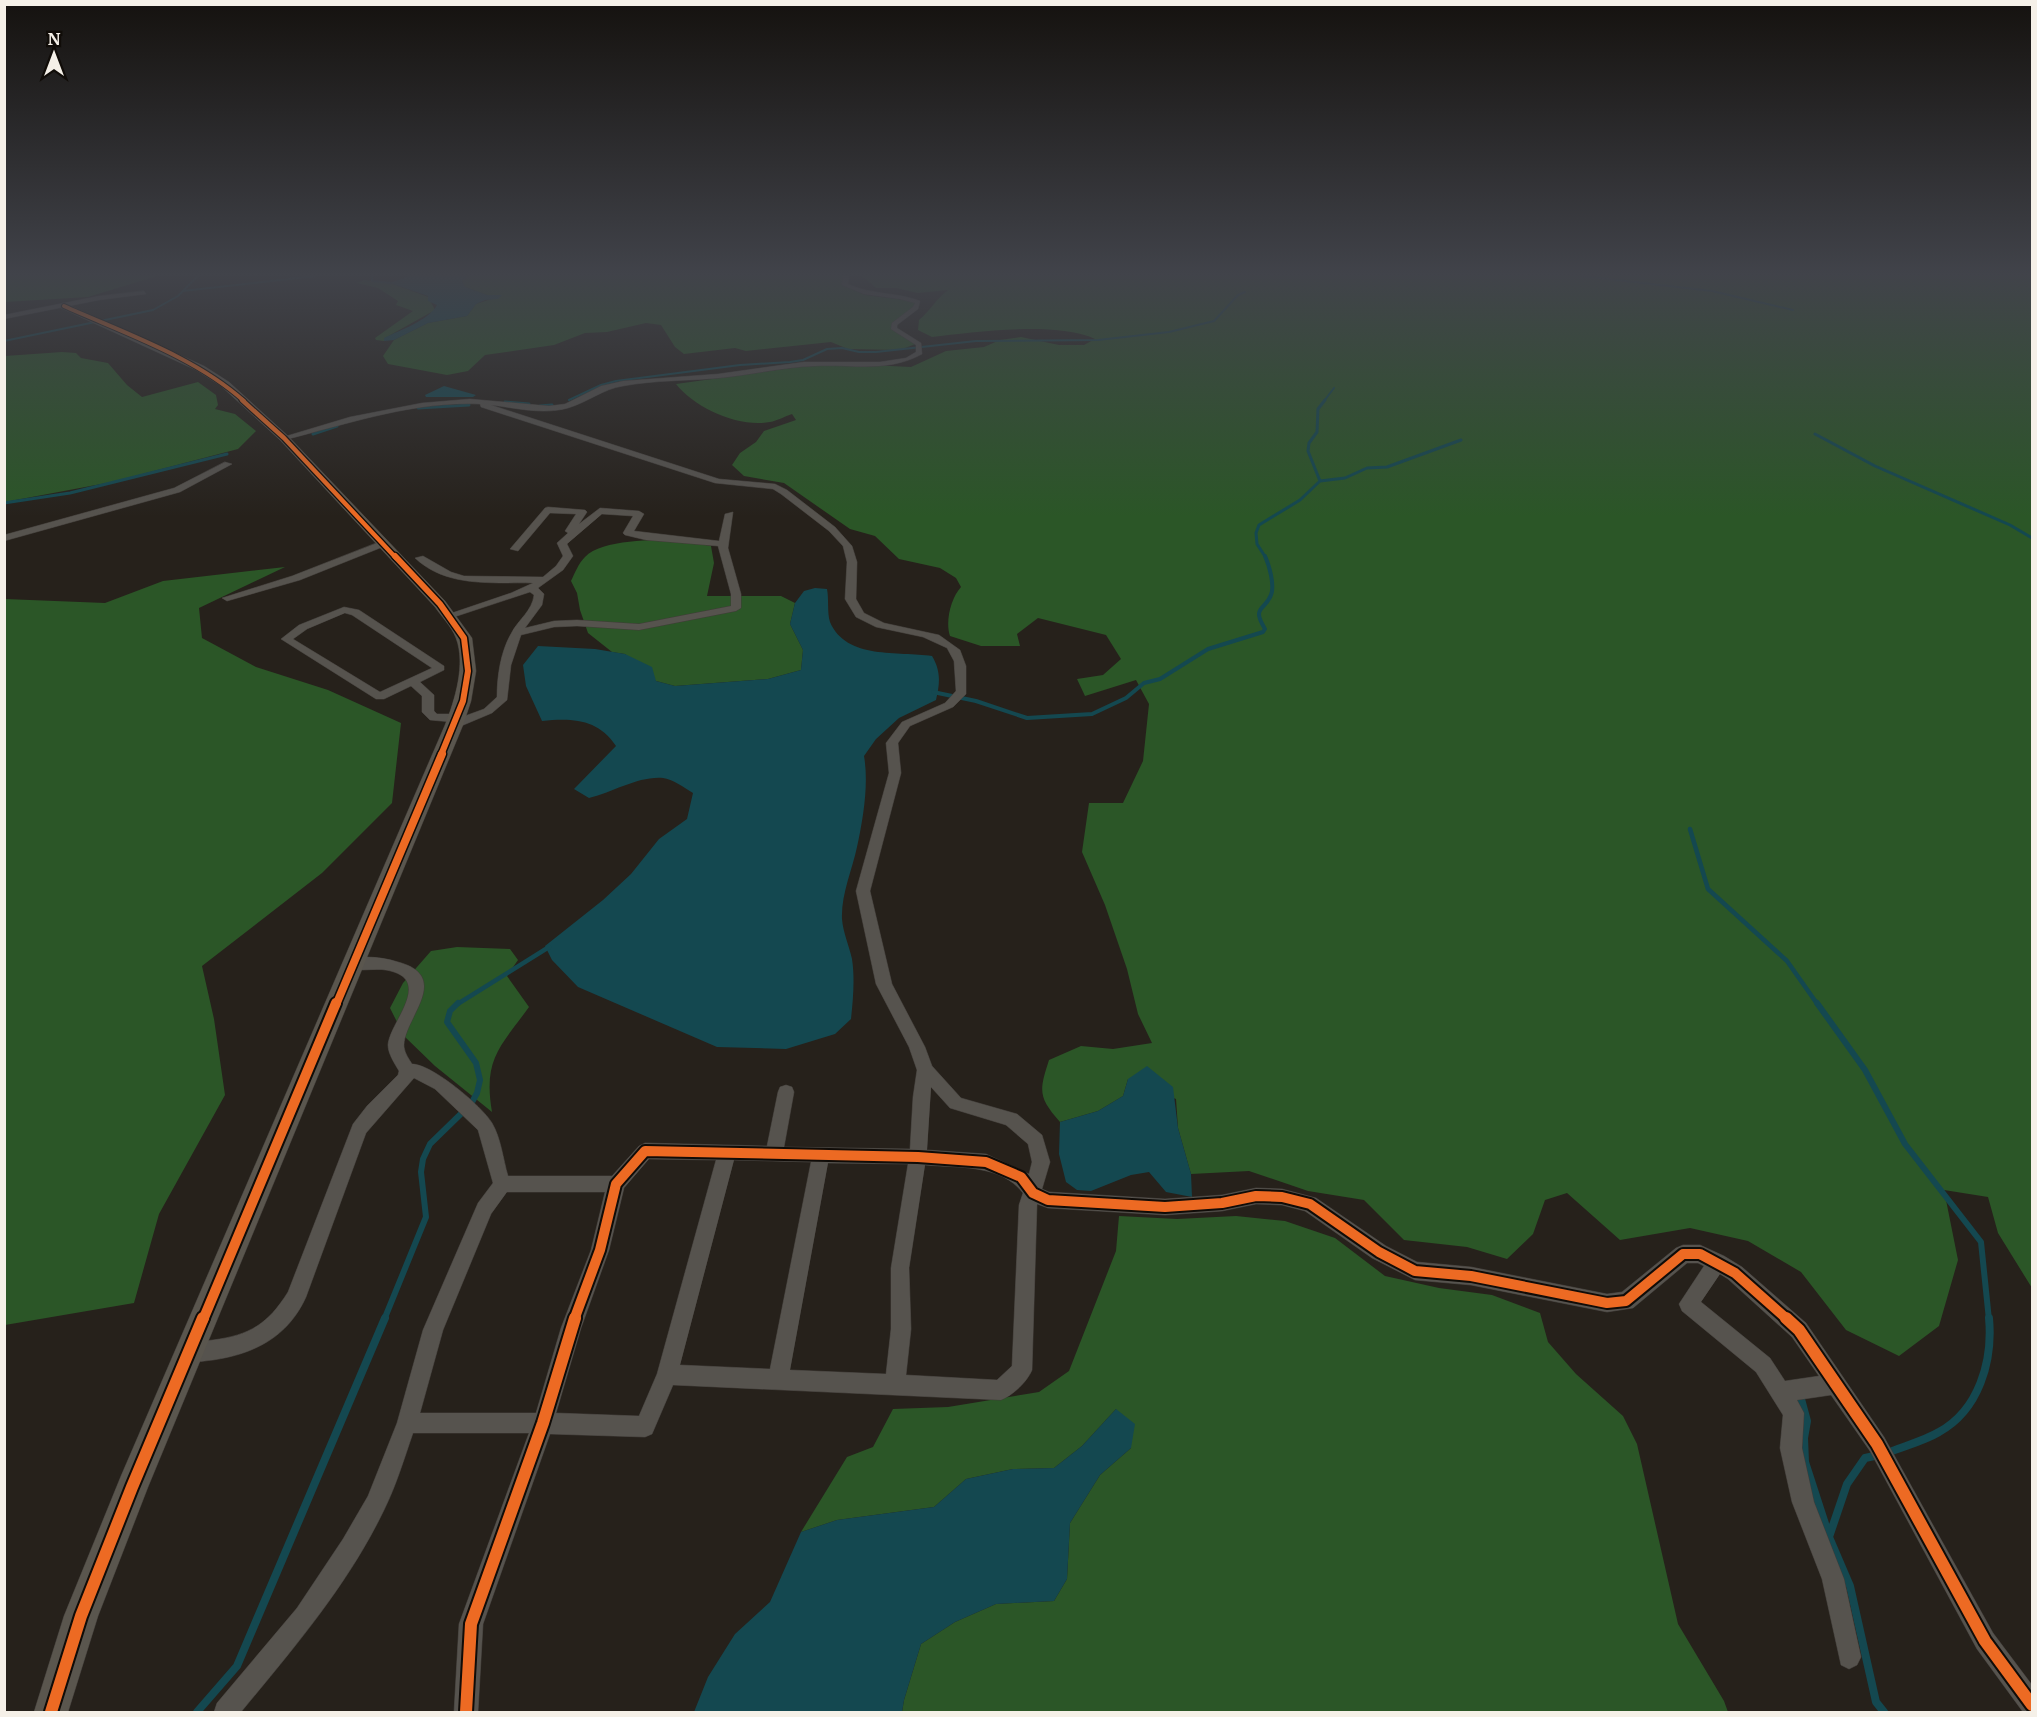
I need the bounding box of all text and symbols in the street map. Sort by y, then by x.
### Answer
north arrow [24,24,84,84]
text: N [48,29,61,49]

